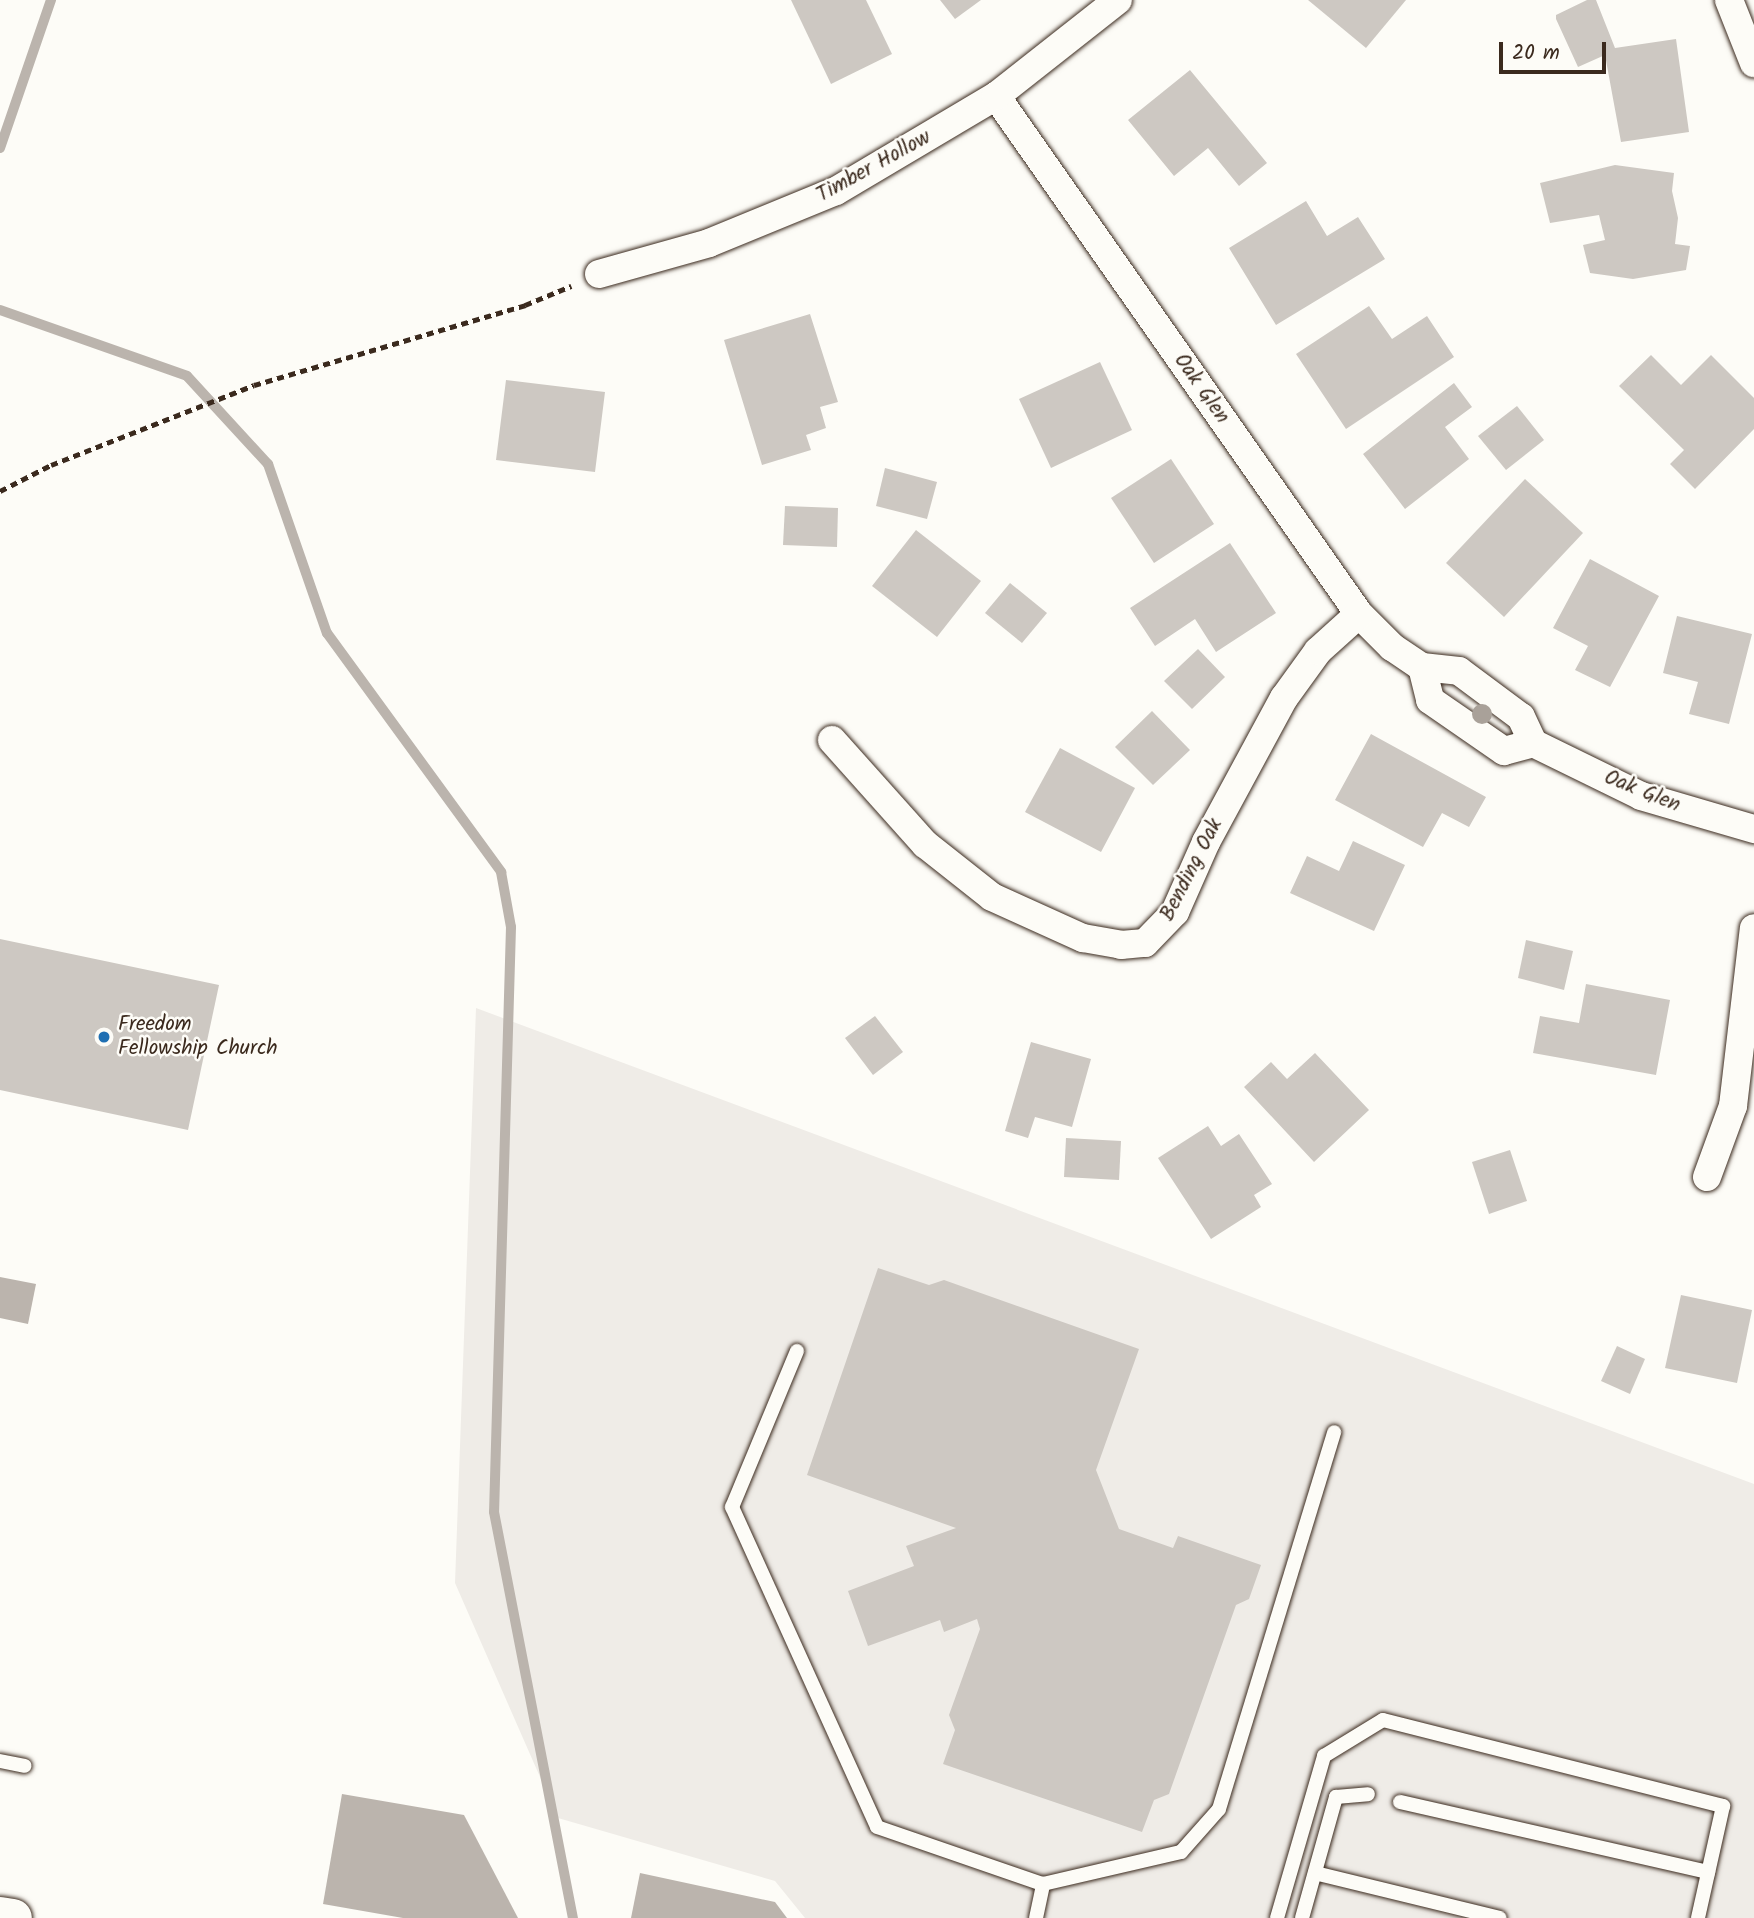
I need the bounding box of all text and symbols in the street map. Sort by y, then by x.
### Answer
scale bar [1502,28,1609,72]
text: 20 m [1512,37,1560,70]
street label: Timber Hollow [813,125,935,209]
street label: Oak Glen [1168,349,1234,429]
street label: Oak Glen [1600,765,1684,819]
street label: Bending Oak [1155,815,1229,925]
place label: Freedom Fellowship Church [118,1012,278,1062]
marker: Freedom Fellowship Church [96,1029,112,1045]

